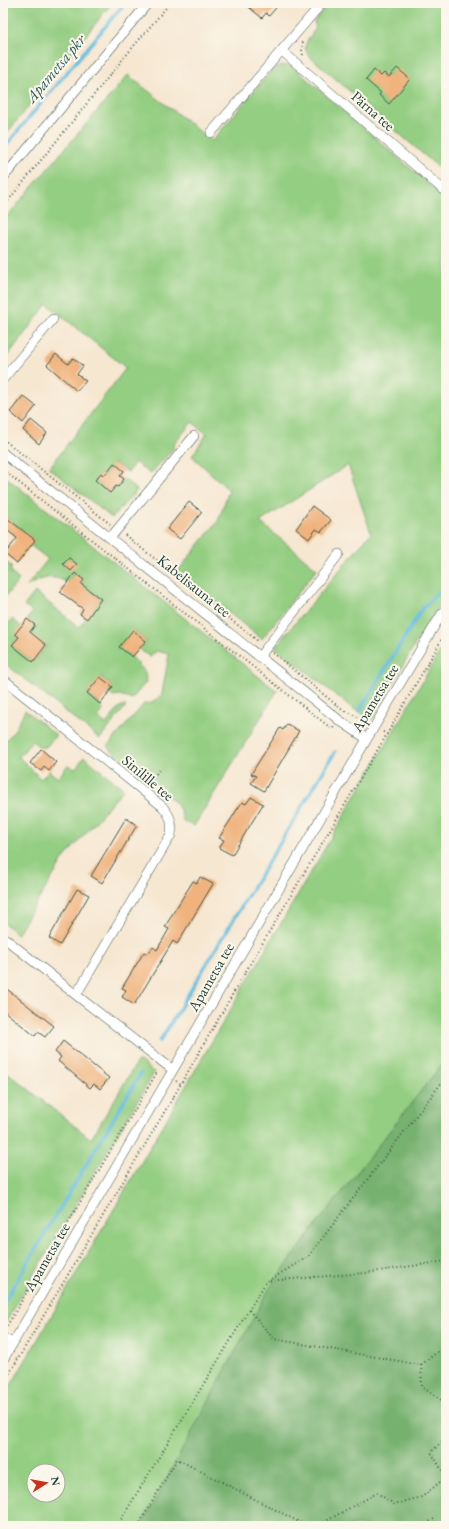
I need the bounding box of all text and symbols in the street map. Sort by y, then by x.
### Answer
water label: Apametsa pkr [20,29,91,108]
street label: Pärna tee [348,86,399,135]
street label: Kabelisauna tee [154,550,235,621]
street label: Apametsa tee [346,660,402,736]
street label: Sinilille tee [119,750,178,805]
street label: Apametsa tee [183,939,238,1015]
street label: Apametsa tee [19,1219,74,1295]
north arrow [26,1463,66,1503]
text: N [48,1475,64,1487]

